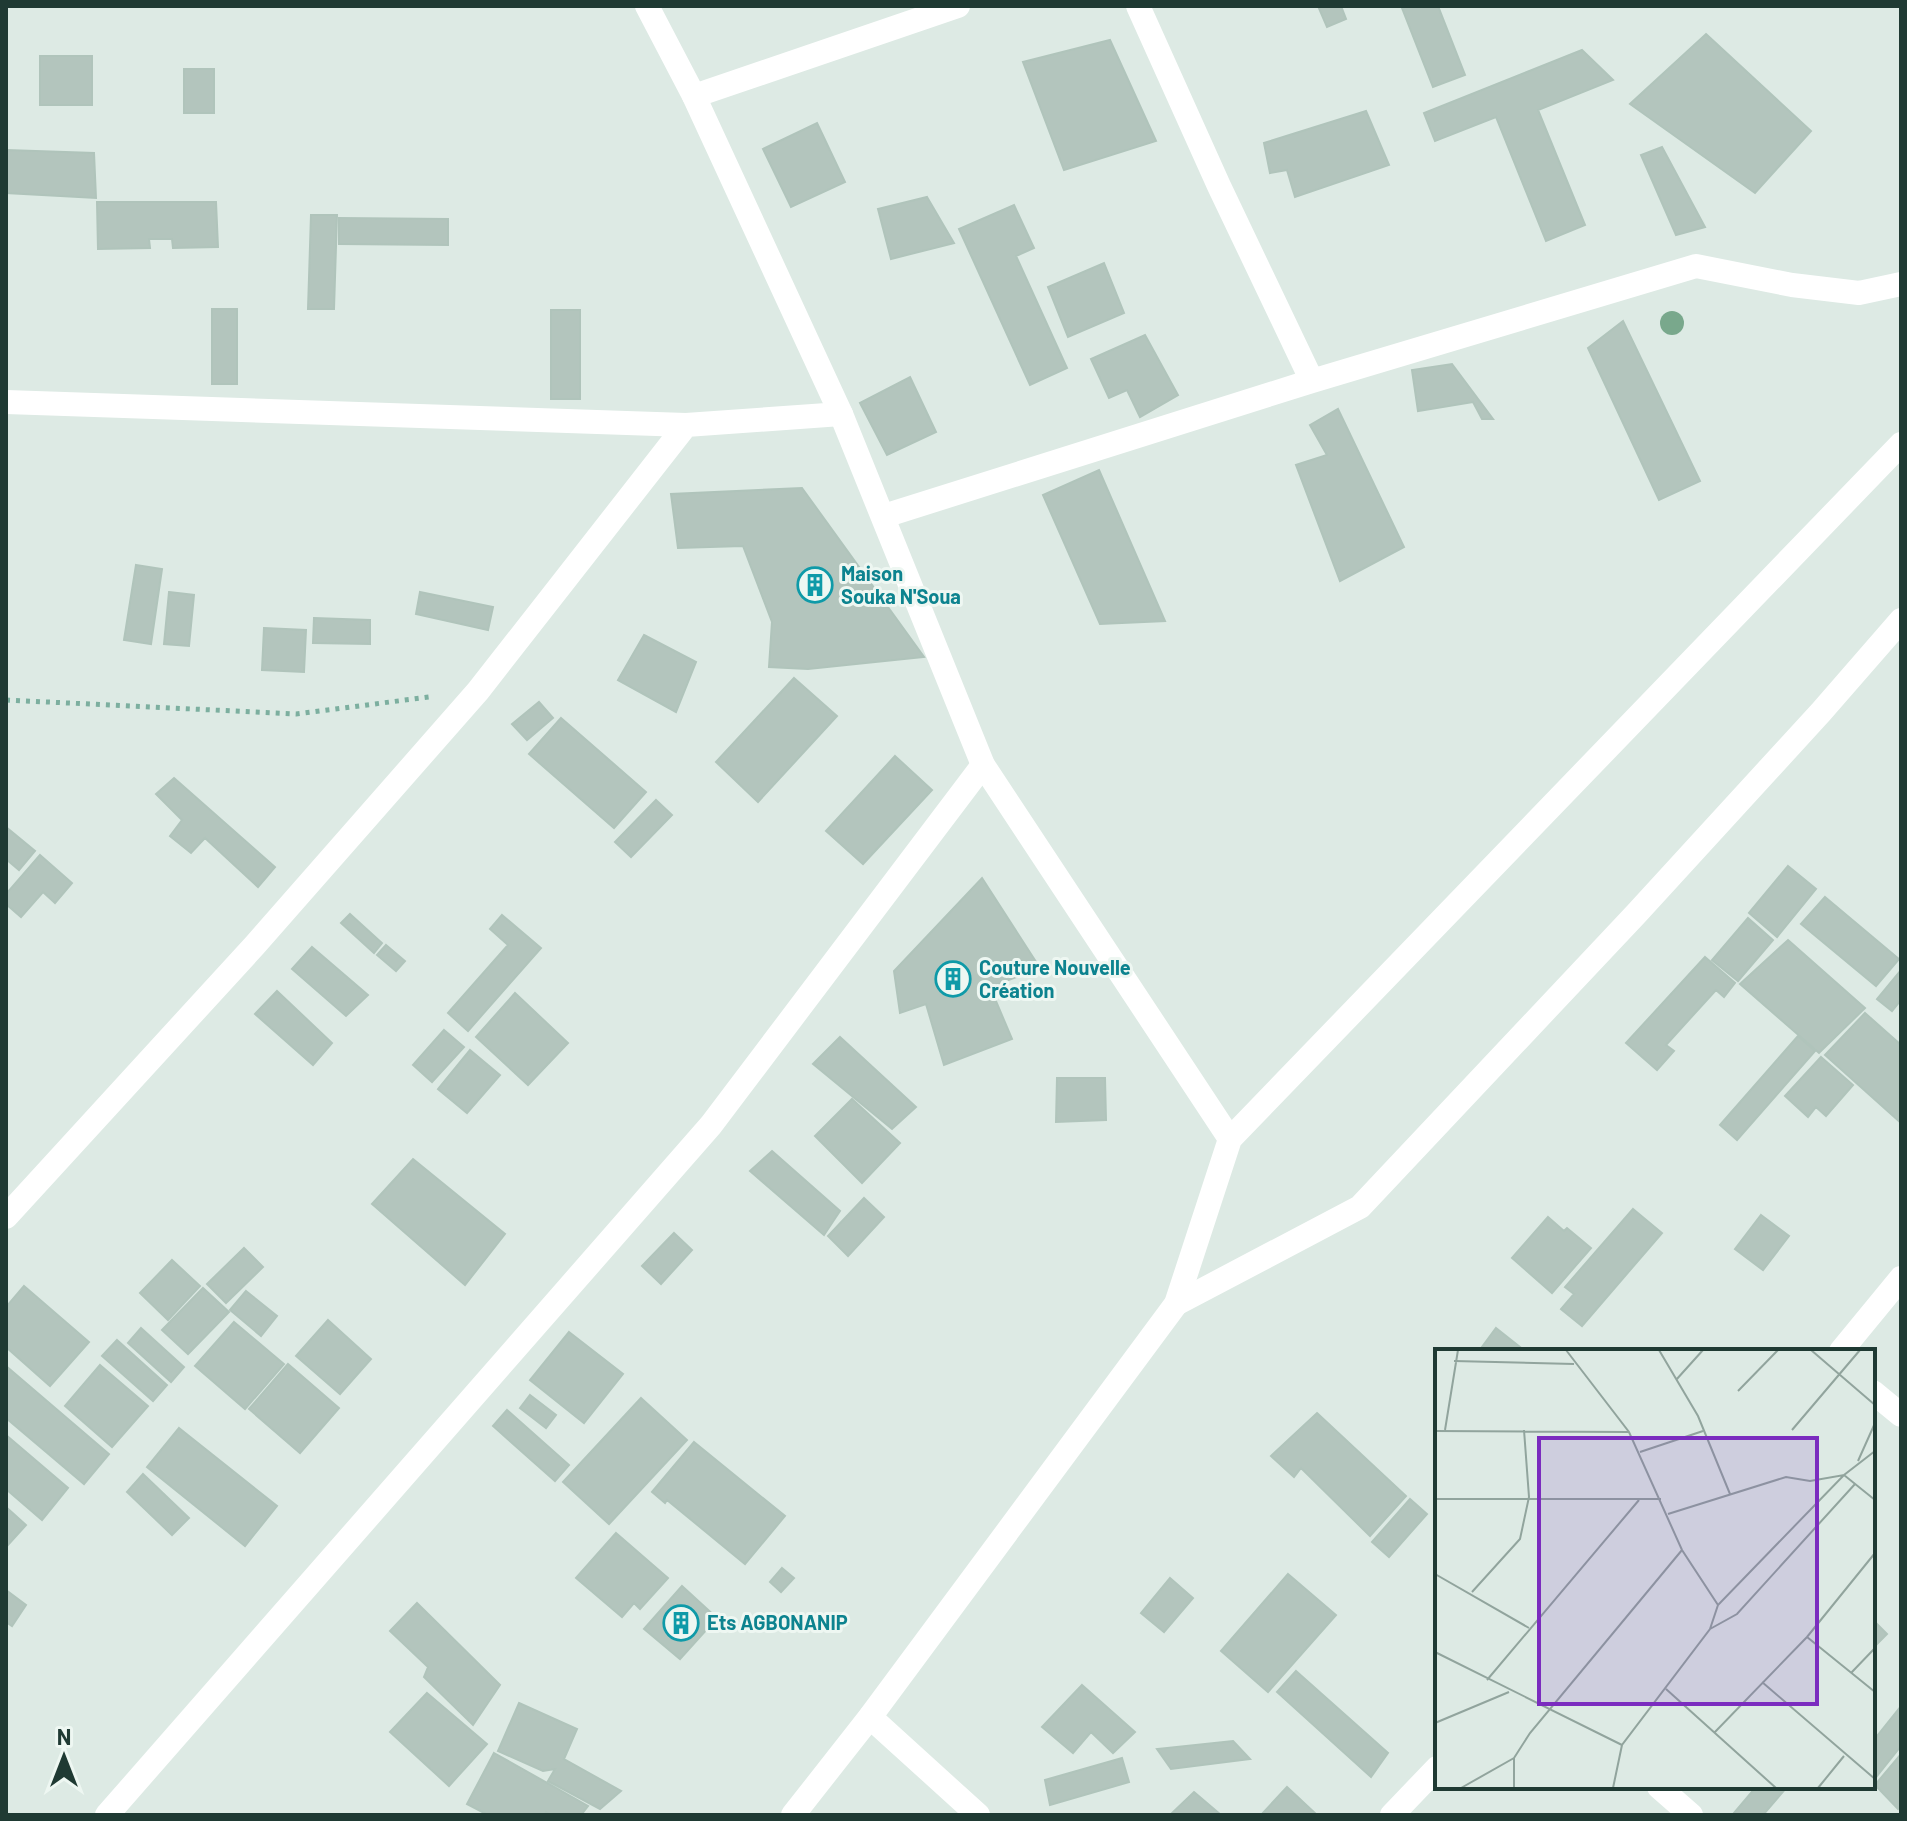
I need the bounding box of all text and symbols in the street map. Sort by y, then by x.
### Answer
place label: Maison Souka N'Soua [841,561,961,608]
building icon: Maison Souka N'Soua [796,566,834,604]
place label: Couture Nouvelle Création [979,955,1131,1002]
building icon: Couture Nouvelle Création [934,960,972,998]
inset map [1435,1349,1875,1789]
building icon: Ets AGBONANIP [662,1604,700,1642]
place label: Ets AGBONANIP [707,1610,848,1634]
north arrow [24,1717,104,1797]
text: N [57,1723,71,1749]

